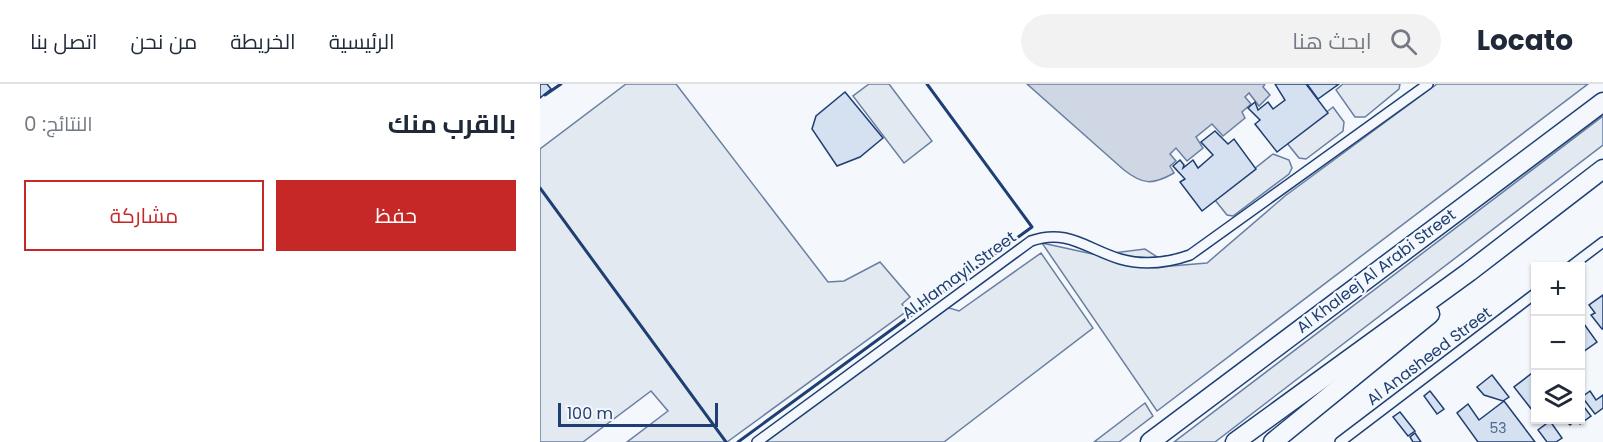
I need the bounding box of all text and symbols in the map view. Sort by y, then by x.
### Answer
search box [1021,14,1441,68]
text: Locato [1477,21,1573,60]
icon: search [1387,25,1420,58]
text: ابحث هنا [1292,26,1372,57]
text: اتصل بنا [30,27,97,56]
text: من نحن [130,27,197,56]
text: الخريطة [230,27,296,56]
text: الرئيسية [329,27,395,56]
text: بالقرب منك [388,106,516,142]
text: النتائج: 0 [24,110,93,138]
button: مشاركة [24,180,264,251]
button: حفظ [276,180,516,251]
street label: Al Khaleej Al Arabi Street [1292,203,1461,339]
street label: Al Hamayil Street [897,226,1021,324]
map controls [1531,262,1585,424]
button: + [1531,262,1585,316]
street label: Al Anasheed Street [1362,301,1496,411]
button: − [1531,316,1585,370]
button: layers [1531,370,1585,424]
scale bar [558,400,718,428]
text: 100 m [567,402,613,425]
house number: 53 [1489,418,1507,438]

